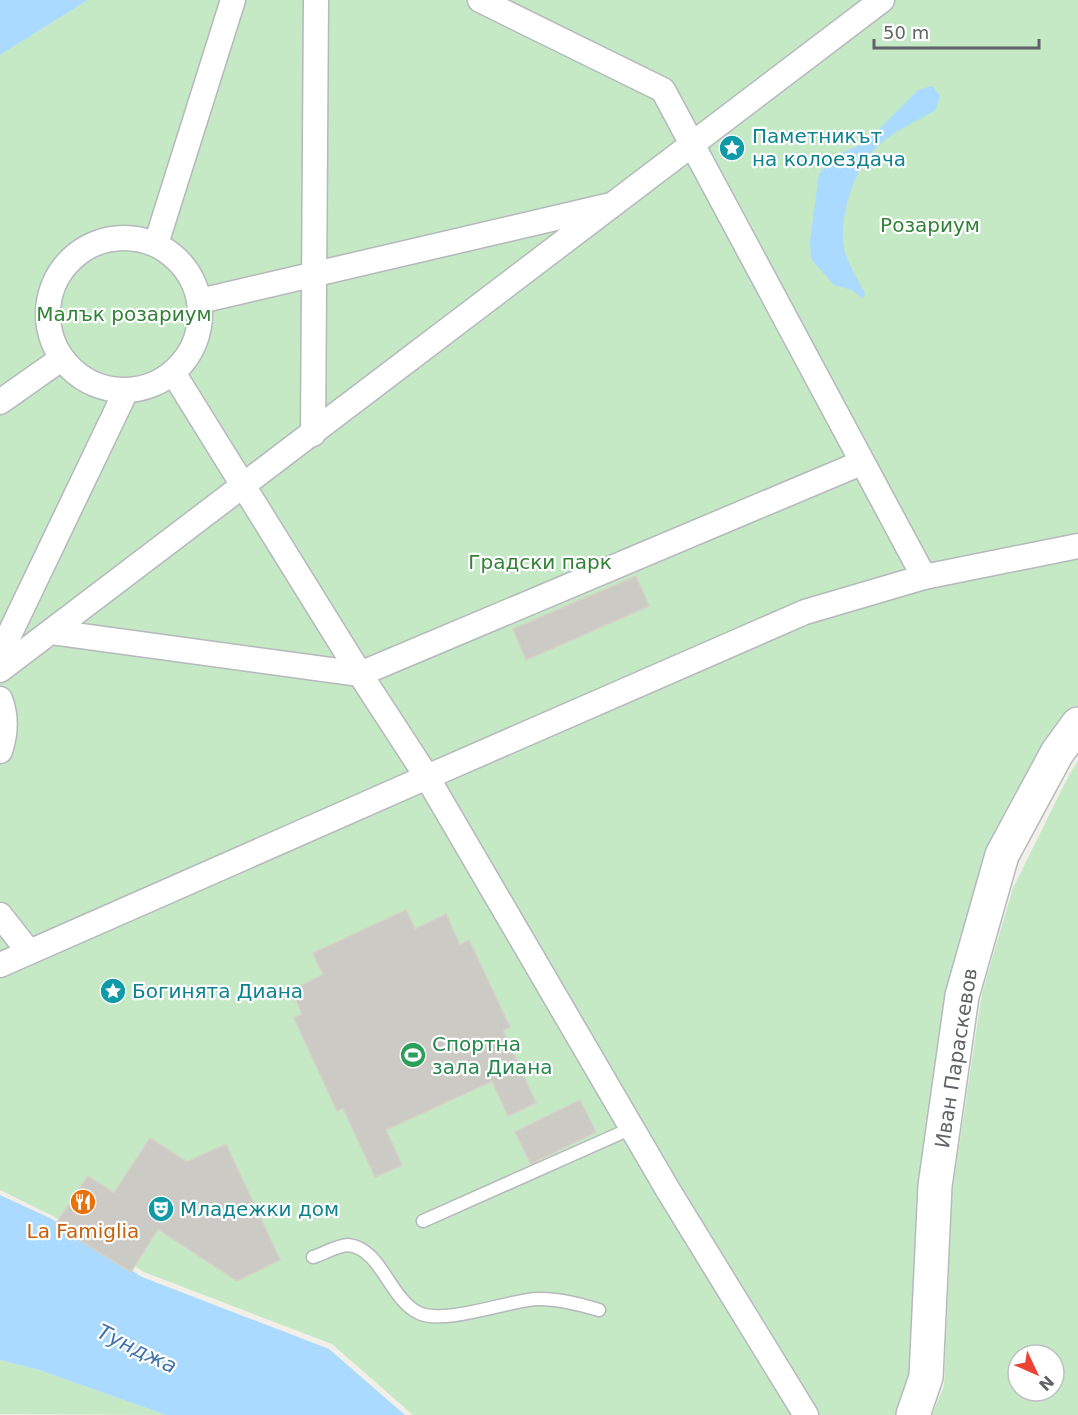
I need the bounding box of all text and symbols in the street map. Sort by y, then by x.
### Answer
scale bar [874,12,1039,50]
text: 50 m [883,22,929,43]
place label: Паметникът на колоездача [752,124,906,171]
place icon: Паметникът на колоездача [717,133,747,163]
park label: Розариум [880,213,980,237]
park label: Малък розариум [36,302,212,326]
park label: Градски парк [468,550,612,574]
street label: Иван Параскевов [930,966,982,1150]
place icon: Богинята Диана [98,976,128,1006]
place label: Богинята Диана [132,979,303,1003]
place label: Спортна зала Диана [432,1032,553,1079]
sports icon: Спортна зала Диана [398,1040,428,1070]
restaurant icon: La Famiglia [68,1187,98,1217]
theatre icon: Младежки дом [146,1194,176,1224]
place label: Младежки дом [180,1197,339,1221]
place label: La Famiglia [27,1219,139,1243]
water label: Тунджа [93,1320,181,1378]
north arrow [1006,1343,1066,1403]
text: N [1035,1372,1058,1394]

